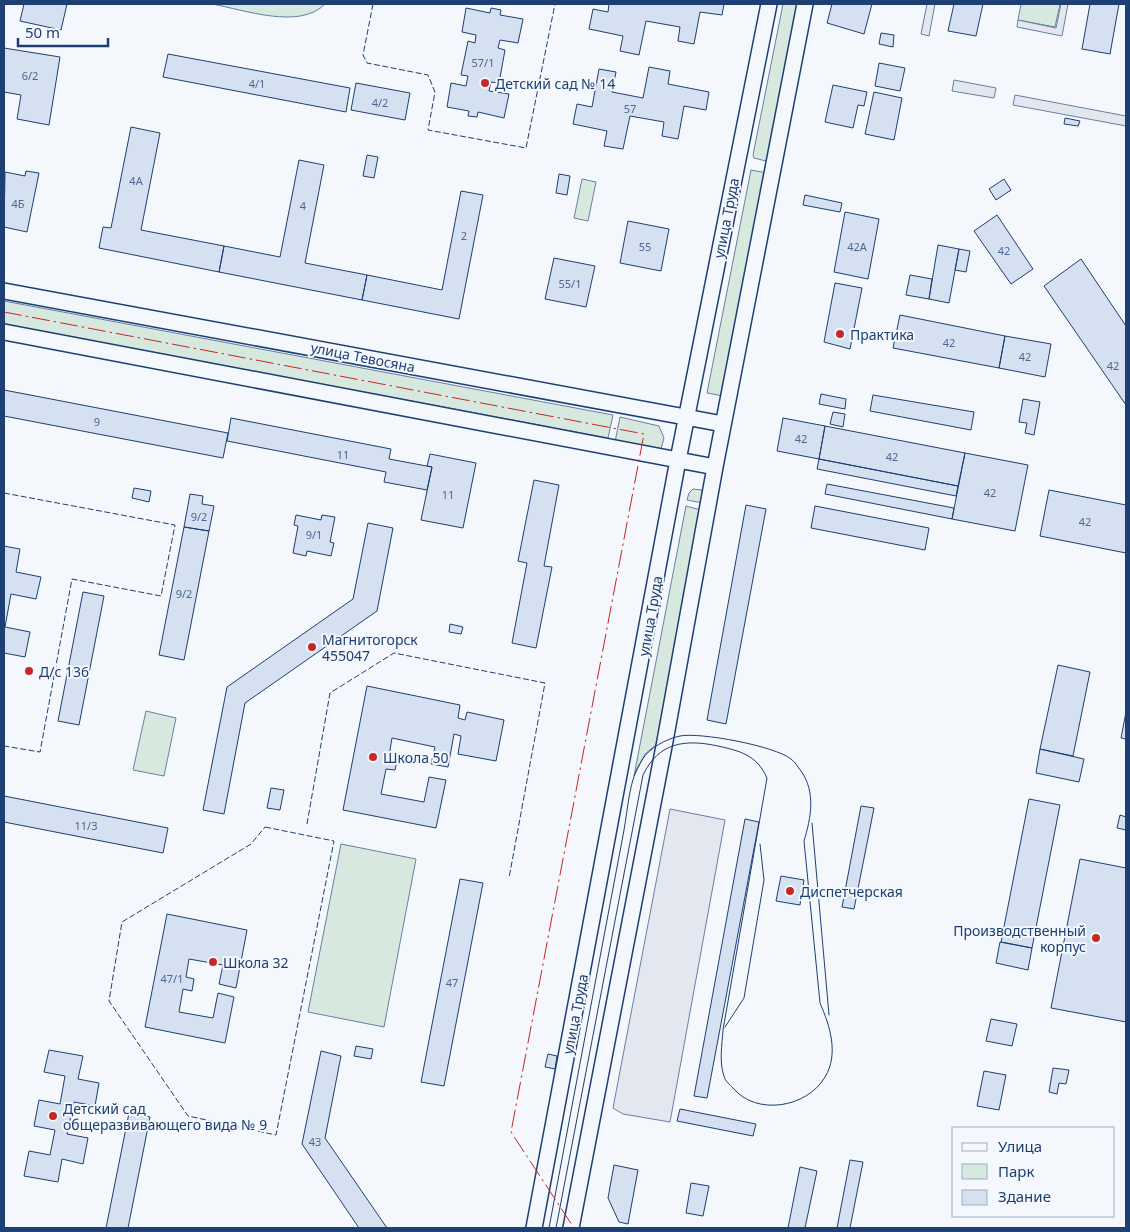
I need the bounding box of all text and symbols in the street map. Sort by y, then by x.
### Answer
scale bar [18,15,108,47]
text: 50 m [25,22,60,42]
house number: 57/1 [472,55,494,70]
house number: 6/2 [22,68,38,83]
place label: Детский сад № 14 [495,74,615,93]
house number: 4/1 [249,76,265,91]
marker: Детский сад № 14 [479,77,491,89]
house number: 4/2 [372,95,388,110]
house number: 57 [624,101,636,116]
house number: 4А [129,173,144,188]
street label: улица Труда [709,176,743,260]
house number: 4Б [11,196,25,211]
house number: 4 [300,198,307,213]
house number: 2 [461,228,467,243]
house number: 55 [639,239,651,254]
house number: 42А [847,239,868,254]
house number: 42 [998,243,1010,258]
house number: 55/1 [559,276,581,291]
place label: Практика [850,325,914,344]
marker: Практика [834,328,846,340]
house number: 42 [943,335,955,350]
street label: улица Тевосяна [309,338,417,376]
house number: 42 [1019,349,1031,364]
house number: 42 [1107,358,1119,373]
house number: 9 [94,414,100,429]
house number: 42 [795,431,807,446]
house number: 11 [337,447,349,462]
house number: 42 [886,449,898,464]
house number: 42 [984,485,996,500]
house number: 11 [442,487,454,502]
house number: 9/2 [191,509,207,524]
house number: 42 [1079,514,1091,529]
house number: 9/1 [306,527,322,542]
street label: улица Труда [634,574,666,658]
house number: 9/2 [176,586,192,601]
place label: Магнитогорск 455047 [322,630,418,665]
marker: Магнитогорск 455047 [306,641,318,653]
place label: Д/с 136 [39,662,89,681]
marker: Д/с 136 [23,665,35,677]
place label: Школа 50 [383,748,449,767]
marker: Школа 50 [367,751,379,763]
house number: 11/3 [75,818,97,833]
place label: Диспетчерская [800,882,903,901]
marker: Диспетчерская [784,885,796,897]
place label: Производственный корпус [953,921,1086,956]
marker: Производственный корпус [1090,932,1102,944]
place label: Школа 32 [223,953,289,972]
marker: Школа 32 [207,956,219,968]
house number: 47/1 [161,971,183,986]
street label: улица Труда [558,972,592,1056]
house number: 47 [446,975,458,990]
place label: Детский сад общеразвивающего вида № 9 [63,1099,267,1134]
marker: Детский сад общеразвивающего вида № 9 [47,1110,59,1122]
legend [952,1127,1115,1217]
house number: 43 [309,1134,321,1149]
text: Улица [998,1136,1042,1156]
text: Парк [998,1161,1034,1181]
text: Здание [998,1186,1051,1206]

